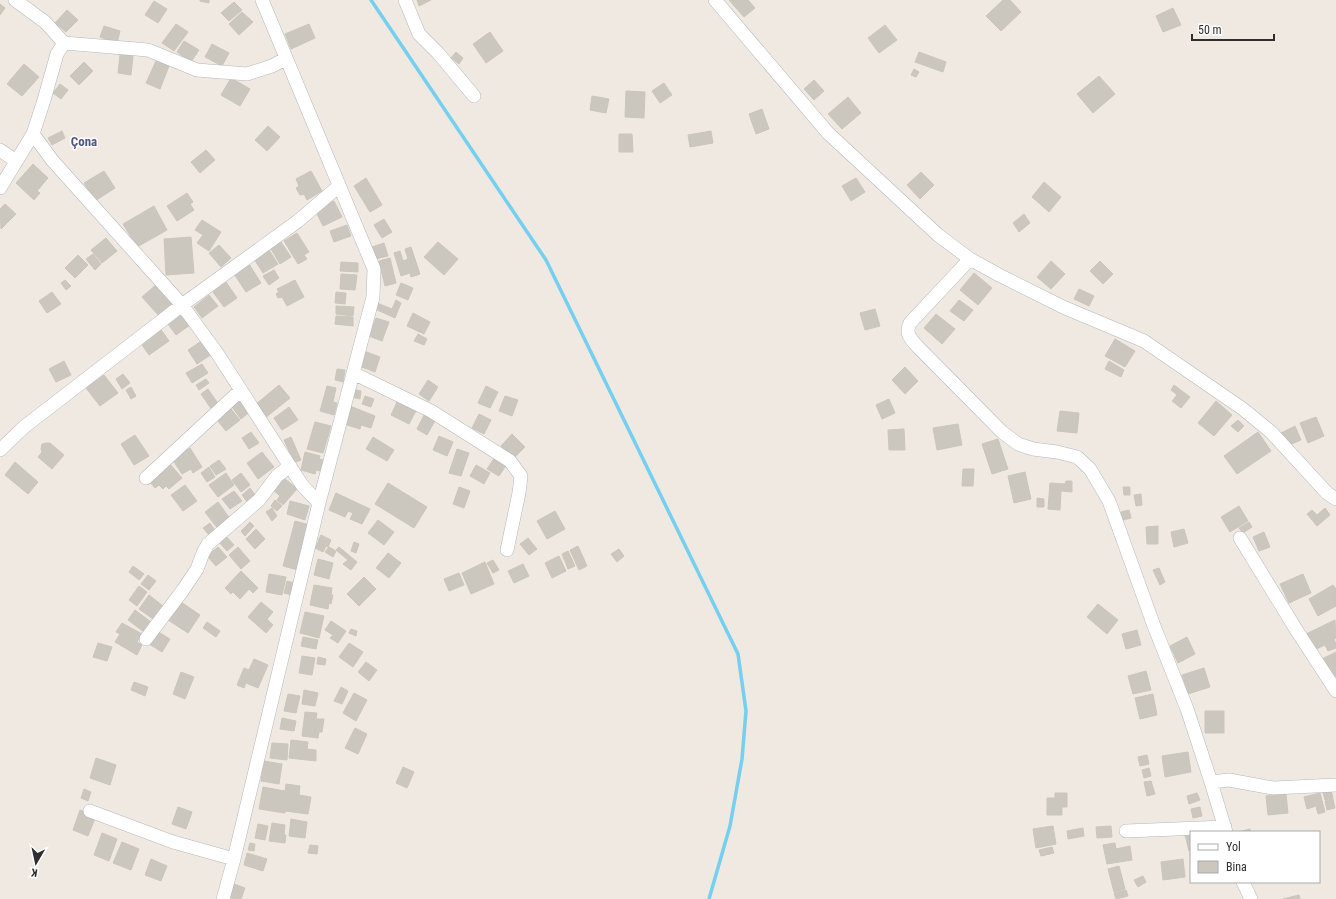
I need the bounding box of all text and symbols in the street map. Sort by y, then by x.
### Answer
scale bar [1192,16,1274,42]
text: 50 m [1198,23,1222,37]
district label: Çona [71,134,97,149]
legend [1190,831,1320,883]
text: Yol [1226,840,1241,854]
north arrow [16,843,56,883]
text: Bina [1226,860,1247,874]
text: K [30,865,39,879]

